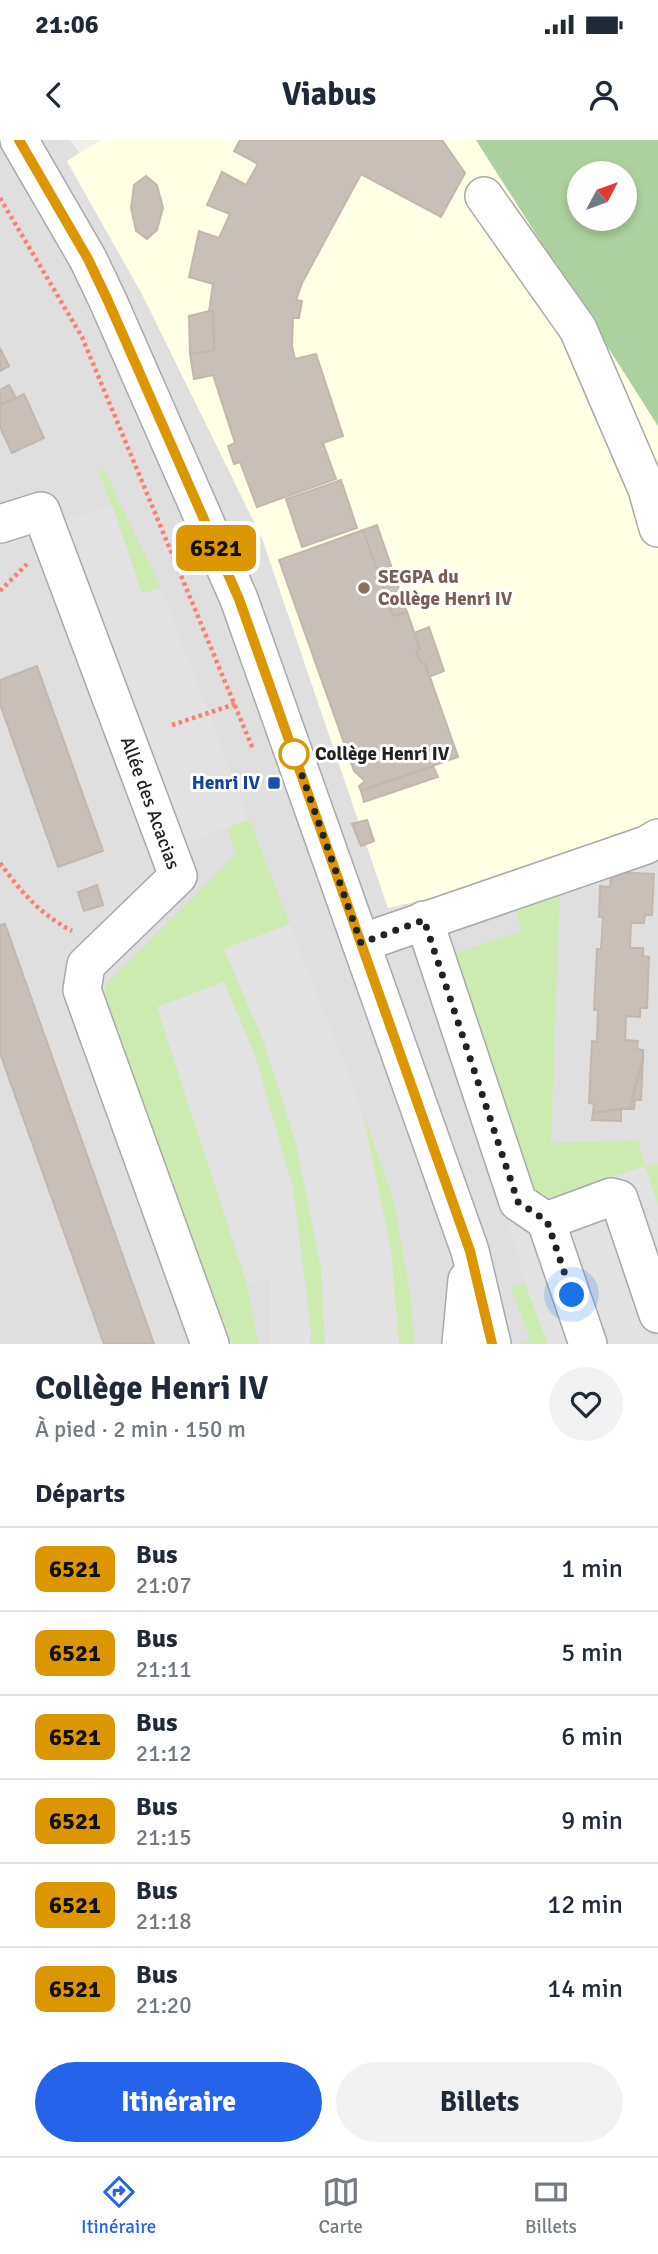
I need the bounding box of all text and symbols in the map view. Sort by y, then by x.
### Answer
text: 21:06 [35,9,99,41]
text: Viabus [282,75,376,114]
icon: back [35,76,73,114]
icon: person [585,76,623,114]
north arrow [567,161,637,231]
map controls [567,161,637,231]
line badge: 6521 [167,525,265,571]
text: 6521 [190,533,242,563]
place label: SEGPA du Collège Henri IV [378,565,513,611]
marker: SEGPA du Collège Henri IV [356,580,372,596]
street label: Allée des Acacias [115,733,185,873]
marker: Collège Henri IV [279,739,309,769]
place label: Collège Henri IV [315,742,450,766]
place label: Henri IV [192,771,260,795]
marker: Henri IV [266,775,282,791]
your location [554,1277,589,1312]
button: heart [549,1367,623,1441]
text: Collège Henri IV [35,1368,268,1409]
text: À pied · 2 min · 150 m [35,1415,246,1444]
text: Départs [35,1478,125,1510]
text: Bus [136,1539,178,1571]
text: 1 min [561,1553,623,1585]
text: 6521 [49,1554,101,1584]
text: 21:07 [136,1571,192,1600]
text: Bus [136,1623,178,1655]
text: 5 min [561,1637,623,1669]
text: 6521 [49,1638,101,1668]
text: 21:11 [136,1655,192,1684]
text: Bus [136,1707,178,1739]
text: 6 min [561,1721,623,1753]
text: 6521 [49,1722,101,1752]
text: 21:12 [136,1739,192,1768]
text: Bus [136,1791,178,1823]
text: 9 min [561,1805,623,1837]
text: 6521 [49,1806,101,1836]
text: 21:15 [136,1823,192,1852]
text: Bus [136,1875,178,1907]
text: 12 min [547,1889,623,1921]
text: 6521 [49,1890,101,1920]
text: 21:18 [136,1907,192,1936]
text: Bus [136,1959,178,1991]
text: 14 min [547,1973,623,2005]
text: 6521 [49,1974,101,2004]
text: 21:20 [136,1991,192,2020]
button: Itinéraire [35,2062,322,2142]
button: Billets [336,2062,623,2142]
tab: Itinéraire [81,2173,156,2239]
tab: Carte [318,2173,363,2239]
tab: Billets [525,2173,577,2239]

